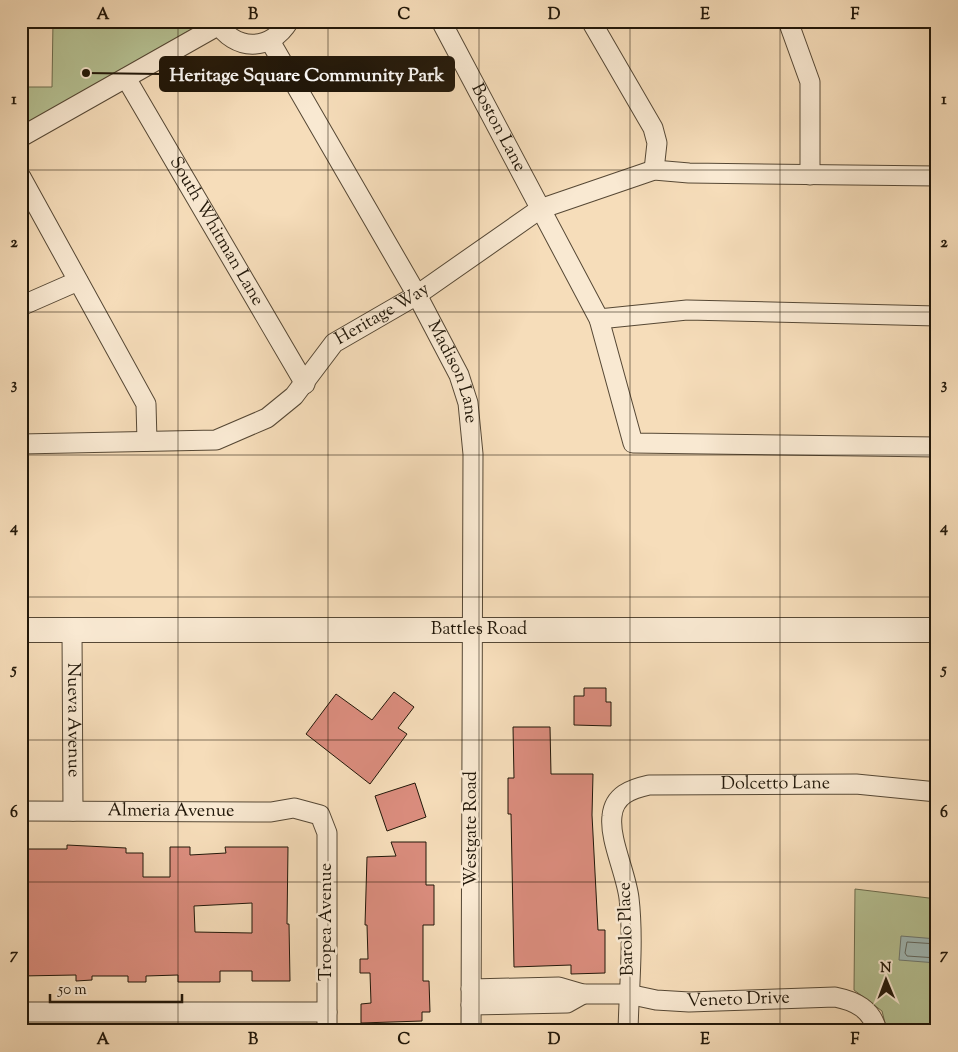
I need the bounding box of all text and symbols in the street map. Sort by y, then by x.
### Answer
text: A [97,4,110,27]
text: B [248,4,258,27]
text: C [398,4,411,27]
text: D [548,4,561,27]
text: E [700,4,710,27]
text: F [851,4,860,27]
callout: Heritage Square Community Park [160,57,454,91]
text: Heritage Square Community Park [170,63,445,90]
street label: Boston Lane [464,79,532,177]
text: 1 [11,89,17,112]
text: 1 [941,89,947,112]
street label: South Whitman Lane [162,152,270,311]
text: 2 [10,232,18,255]
text: 2 [940,232,948,255]
street label: Heritage Way [330,277,435,353]
street label: Madison Lane [420,316,483,425]
text: 3 [11,374,18,397]
text: 3 [941,374,948,397]
text: 4 [9,517,18,540]
text: 4 [939,517,948,540]
street label: Battles Road [431,617,527,643]
text: 5 [9,659,17,682]
text: 5 [939,659,947,682]
street label: Nueva Avenue [59,663,86,777]
street label: Westgate Road [459,771,485,887]
street label: Dolcetto Lane [721,771,830,798]
street label: Almeria Avenue [107,798,235,825]
text: 6 [10,802,18,825]
text: 6 [940,802,948,825]
street label: Tropea Avenue [314,863,340,981]
street label: Barolo Place [612,881,642,977]
text: 7 [10,944,19,967]
text: 7 [940,944,949,967]
north arrow [860,954,910,1004]
text: N [880,959,892,979]
scale bar [50,972,182,1004]
text: 50 m [57,980,87,1001]
street label: Veneto Drive [686,986,790,1015]
text: A [97,1029,110,1052]
text: B [248,1029,258,1052]
text: C [398,1029,411,1052]
text: D [548,1029,561,1052]
text: E [700,1029,710,1052]
text: F [851,1029,860,1052]

